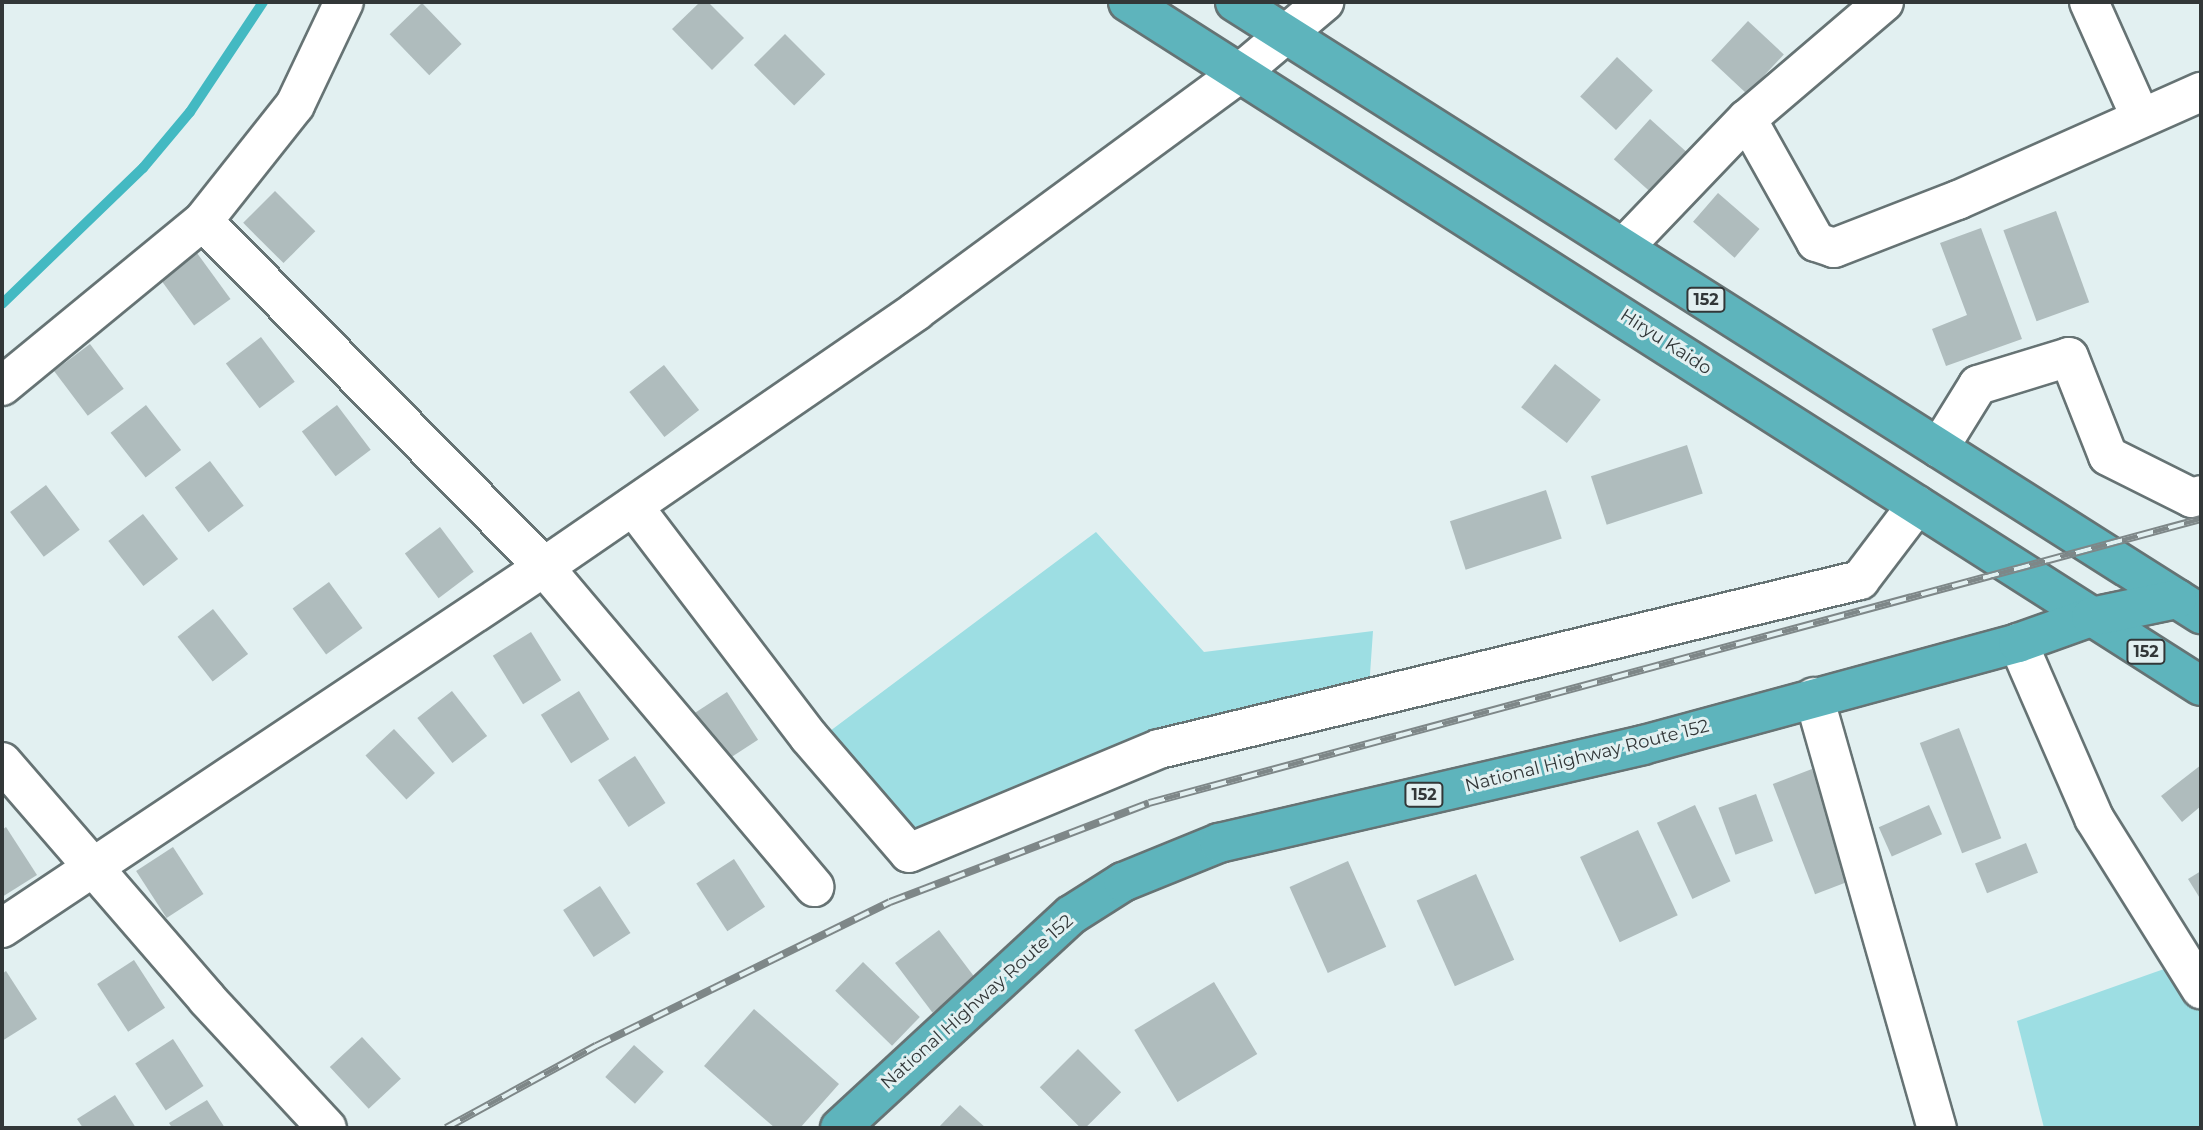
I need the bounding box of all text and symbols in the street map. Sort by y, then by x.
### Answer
road number: 152 [1685,288,1727,312]
street label: Hiryu Kaido [1616,304,1716,380]
road number: 152 [2125,639,2167,664]
street label: National Highway Route 152 [1463,715,1711,797]
road number: 152 [1403,782,1445,808]
street label: National Highway Route 152 [877,910,1077,1094]

